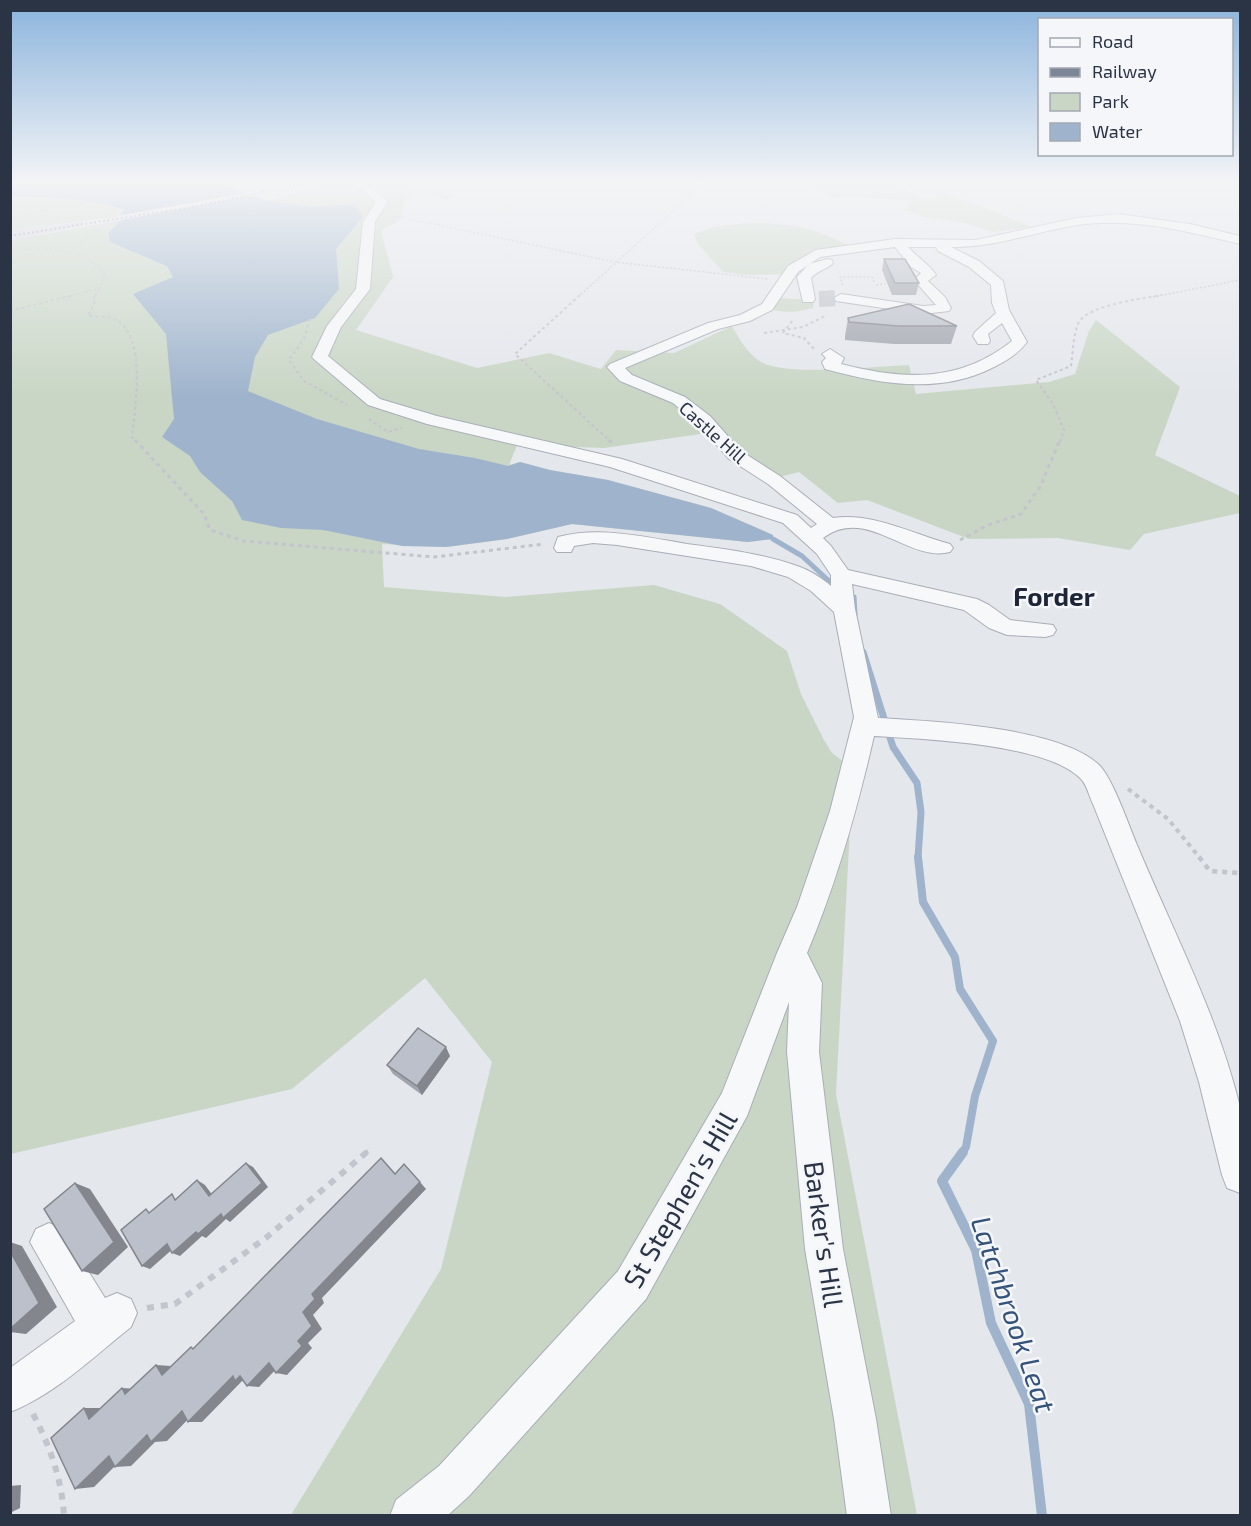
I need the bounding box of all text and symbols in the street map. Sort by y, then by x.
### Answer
legend [1038,18,1233,156]
text: Road [1092,30,1133,52]
text: Railway [1092,60,1157,82]
text: Park [1092,90,1129,112]
text: Water [1092,120,1142,142]
street label: Castle Hill [675,396,751,468]
district label: Forder [1013,580,1095,611]
street label: St Stephen's Hill [616,1105,743,1293]
street label: Barker's Hill [799,1159,851,1309]
water label: Latchbrook Leat [964,1211,1064,1417]

